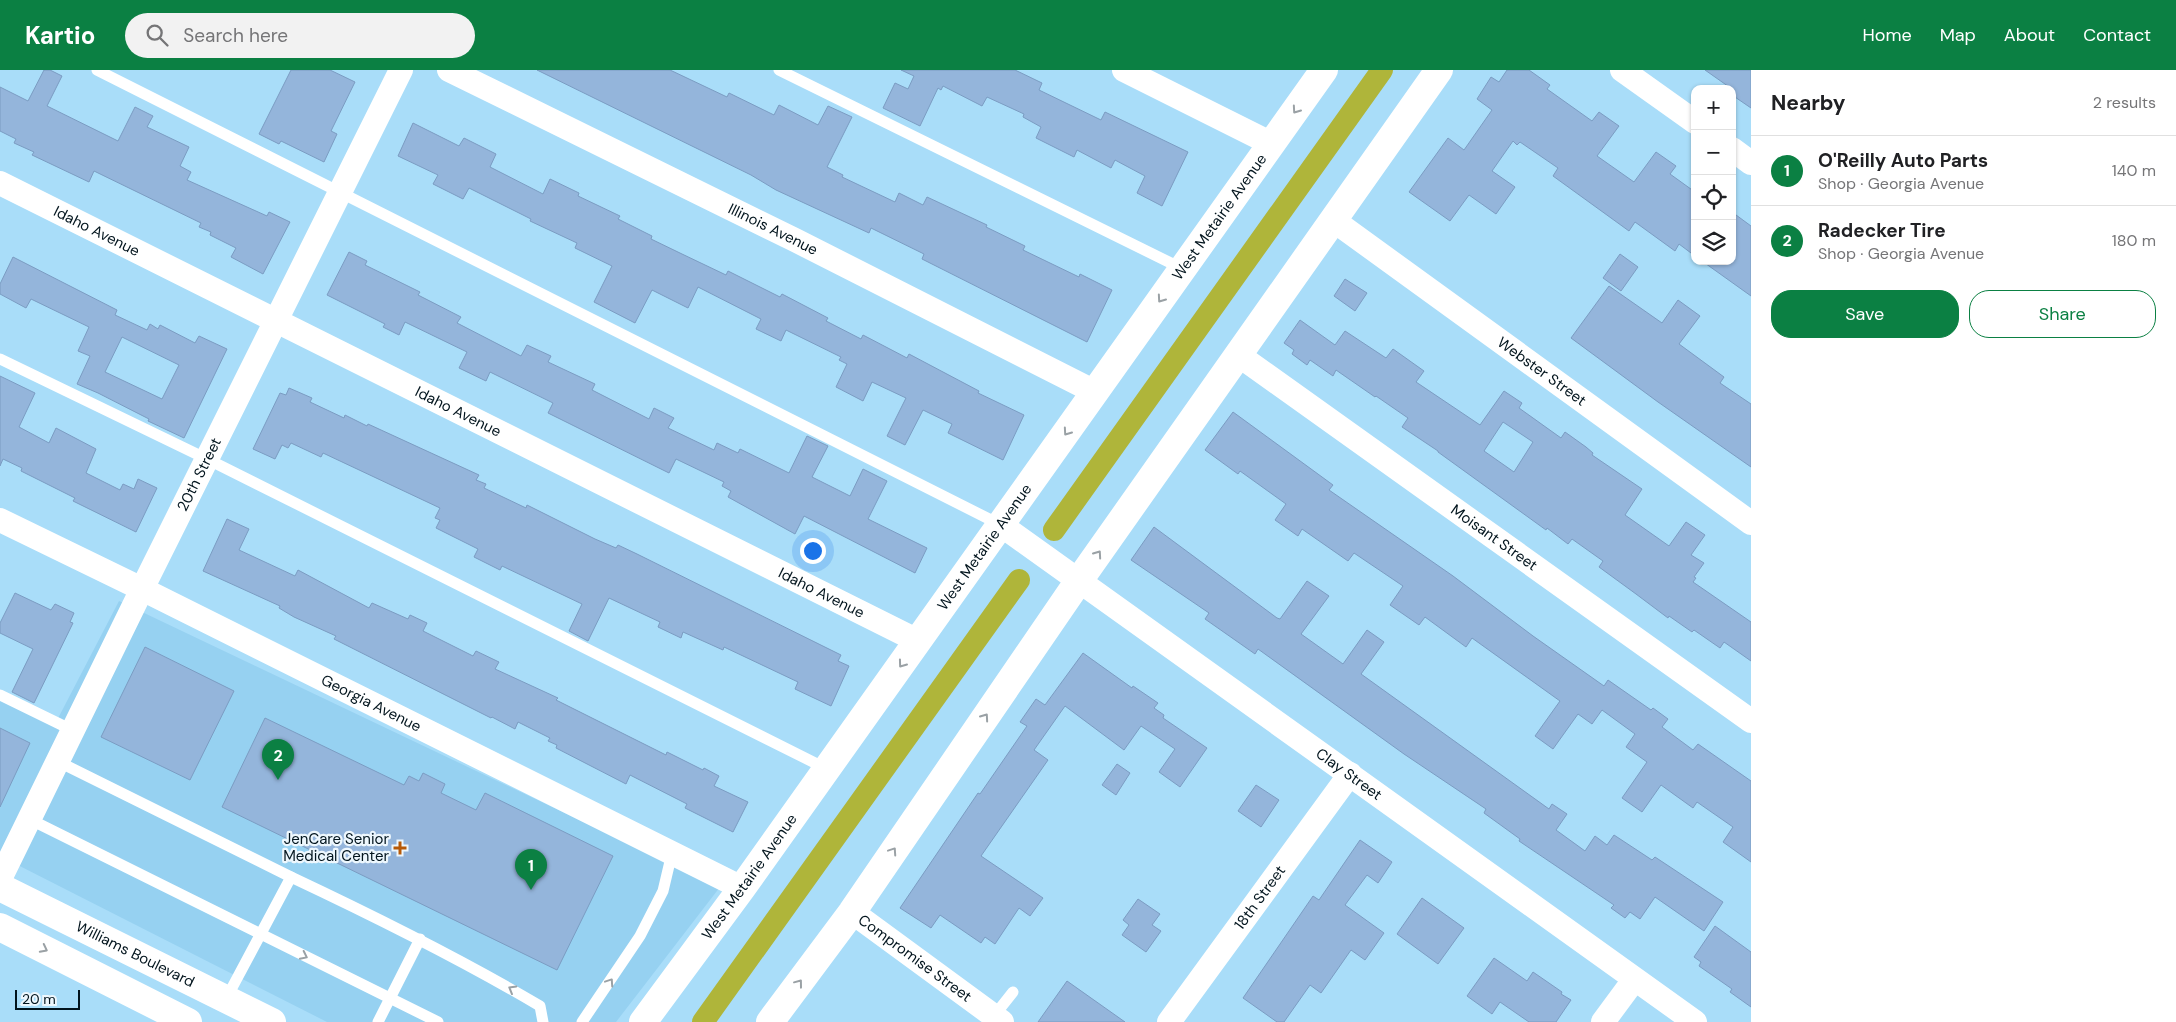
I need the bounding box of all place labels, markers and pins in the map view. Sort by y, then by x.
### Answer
pin: 2 [262,739,294,780]
place label: JenCare Senior Medical Center [283,829,389,866]
marker: JenCare Senior Medical Center [393,841,407,855]
pin: 1 [515,849,547,890]

